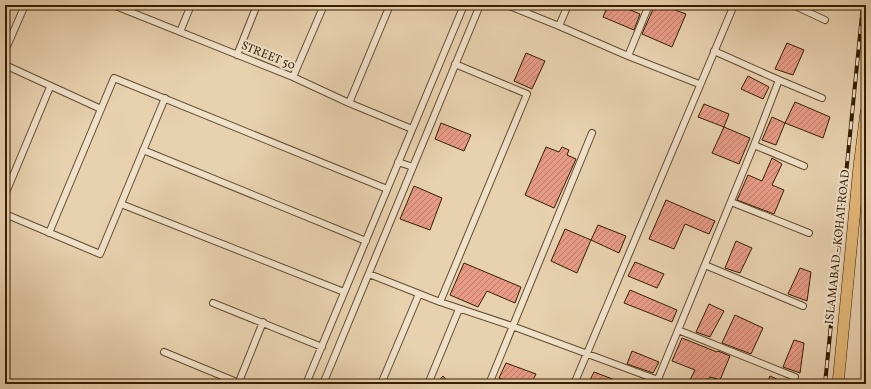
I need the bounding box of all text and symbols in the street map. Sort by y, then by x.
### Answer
street label: STREET 50 [239,38,297,74]
street label: ISLAMABAD - KOHAT ROAD [822,169,854,325]

